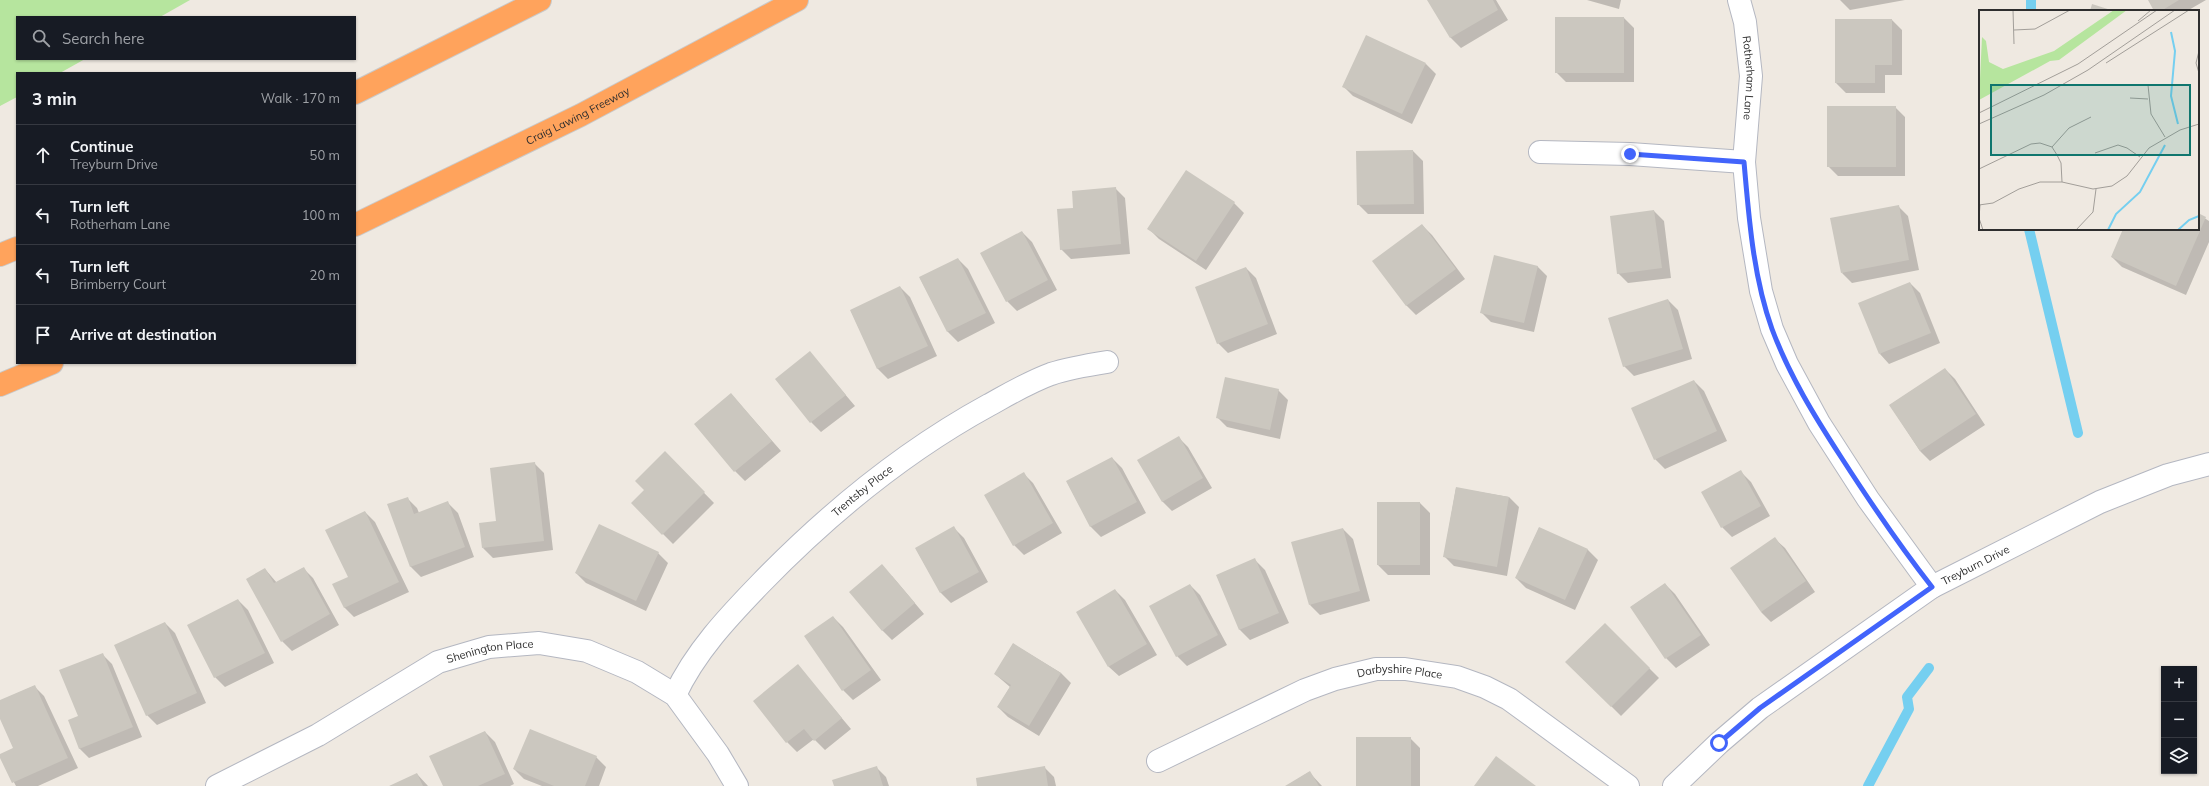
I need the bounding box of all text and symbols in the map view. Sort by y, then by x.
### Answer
inset map [1979,10,2199,230]
search box [16,16,356,60]
icon: search [30,27,52,49]
text: Search here [62,29,144,48]
street label: Rotherham Lane [1740,35,1758,121]
street label: Craig Lawing Freeway [523,83,632,148]
text: 3 min [32,88,77,109]
text: Walk · 170 m [261,90,340,106]
text: Continue [70,137,133,156]
icon: ahead [32,144,54,166]
route end [1621,145,1639,163]
text: 50 m [310,147,340,163]
text: Treyburn Drive [70,156,158,172]
text: Turn left [70,197,129,216]
icon: left [32,204,54,226]
text: 100 m [302,207,340,223]
text: Rotherham Lane [70,216,170,232]
text: Turn left [70,257,129,276]
icon: left [32,264,54,286]
text: 20 m [310,267,340,283]
text: Brimberry Court [70,276,166,292]
icon: arrive [32,324,54,346]
text: Arrive at destination [70,325,217,344]
street label: Trentsby Place [829,462,896,520]
street label: Treyburn Drive [1939,542,2012,588]
street label: Shenington Place [445,636,534,666]
street label: Darbyshire Place [1355,662,1443,682]
map controls [2161,666,2197,774]
button: + [2161,666,2197,702]
button: − [2161,702,2197,738]
route start [1710,734,1728,752]
button: layers [2161,738,2197,774]

